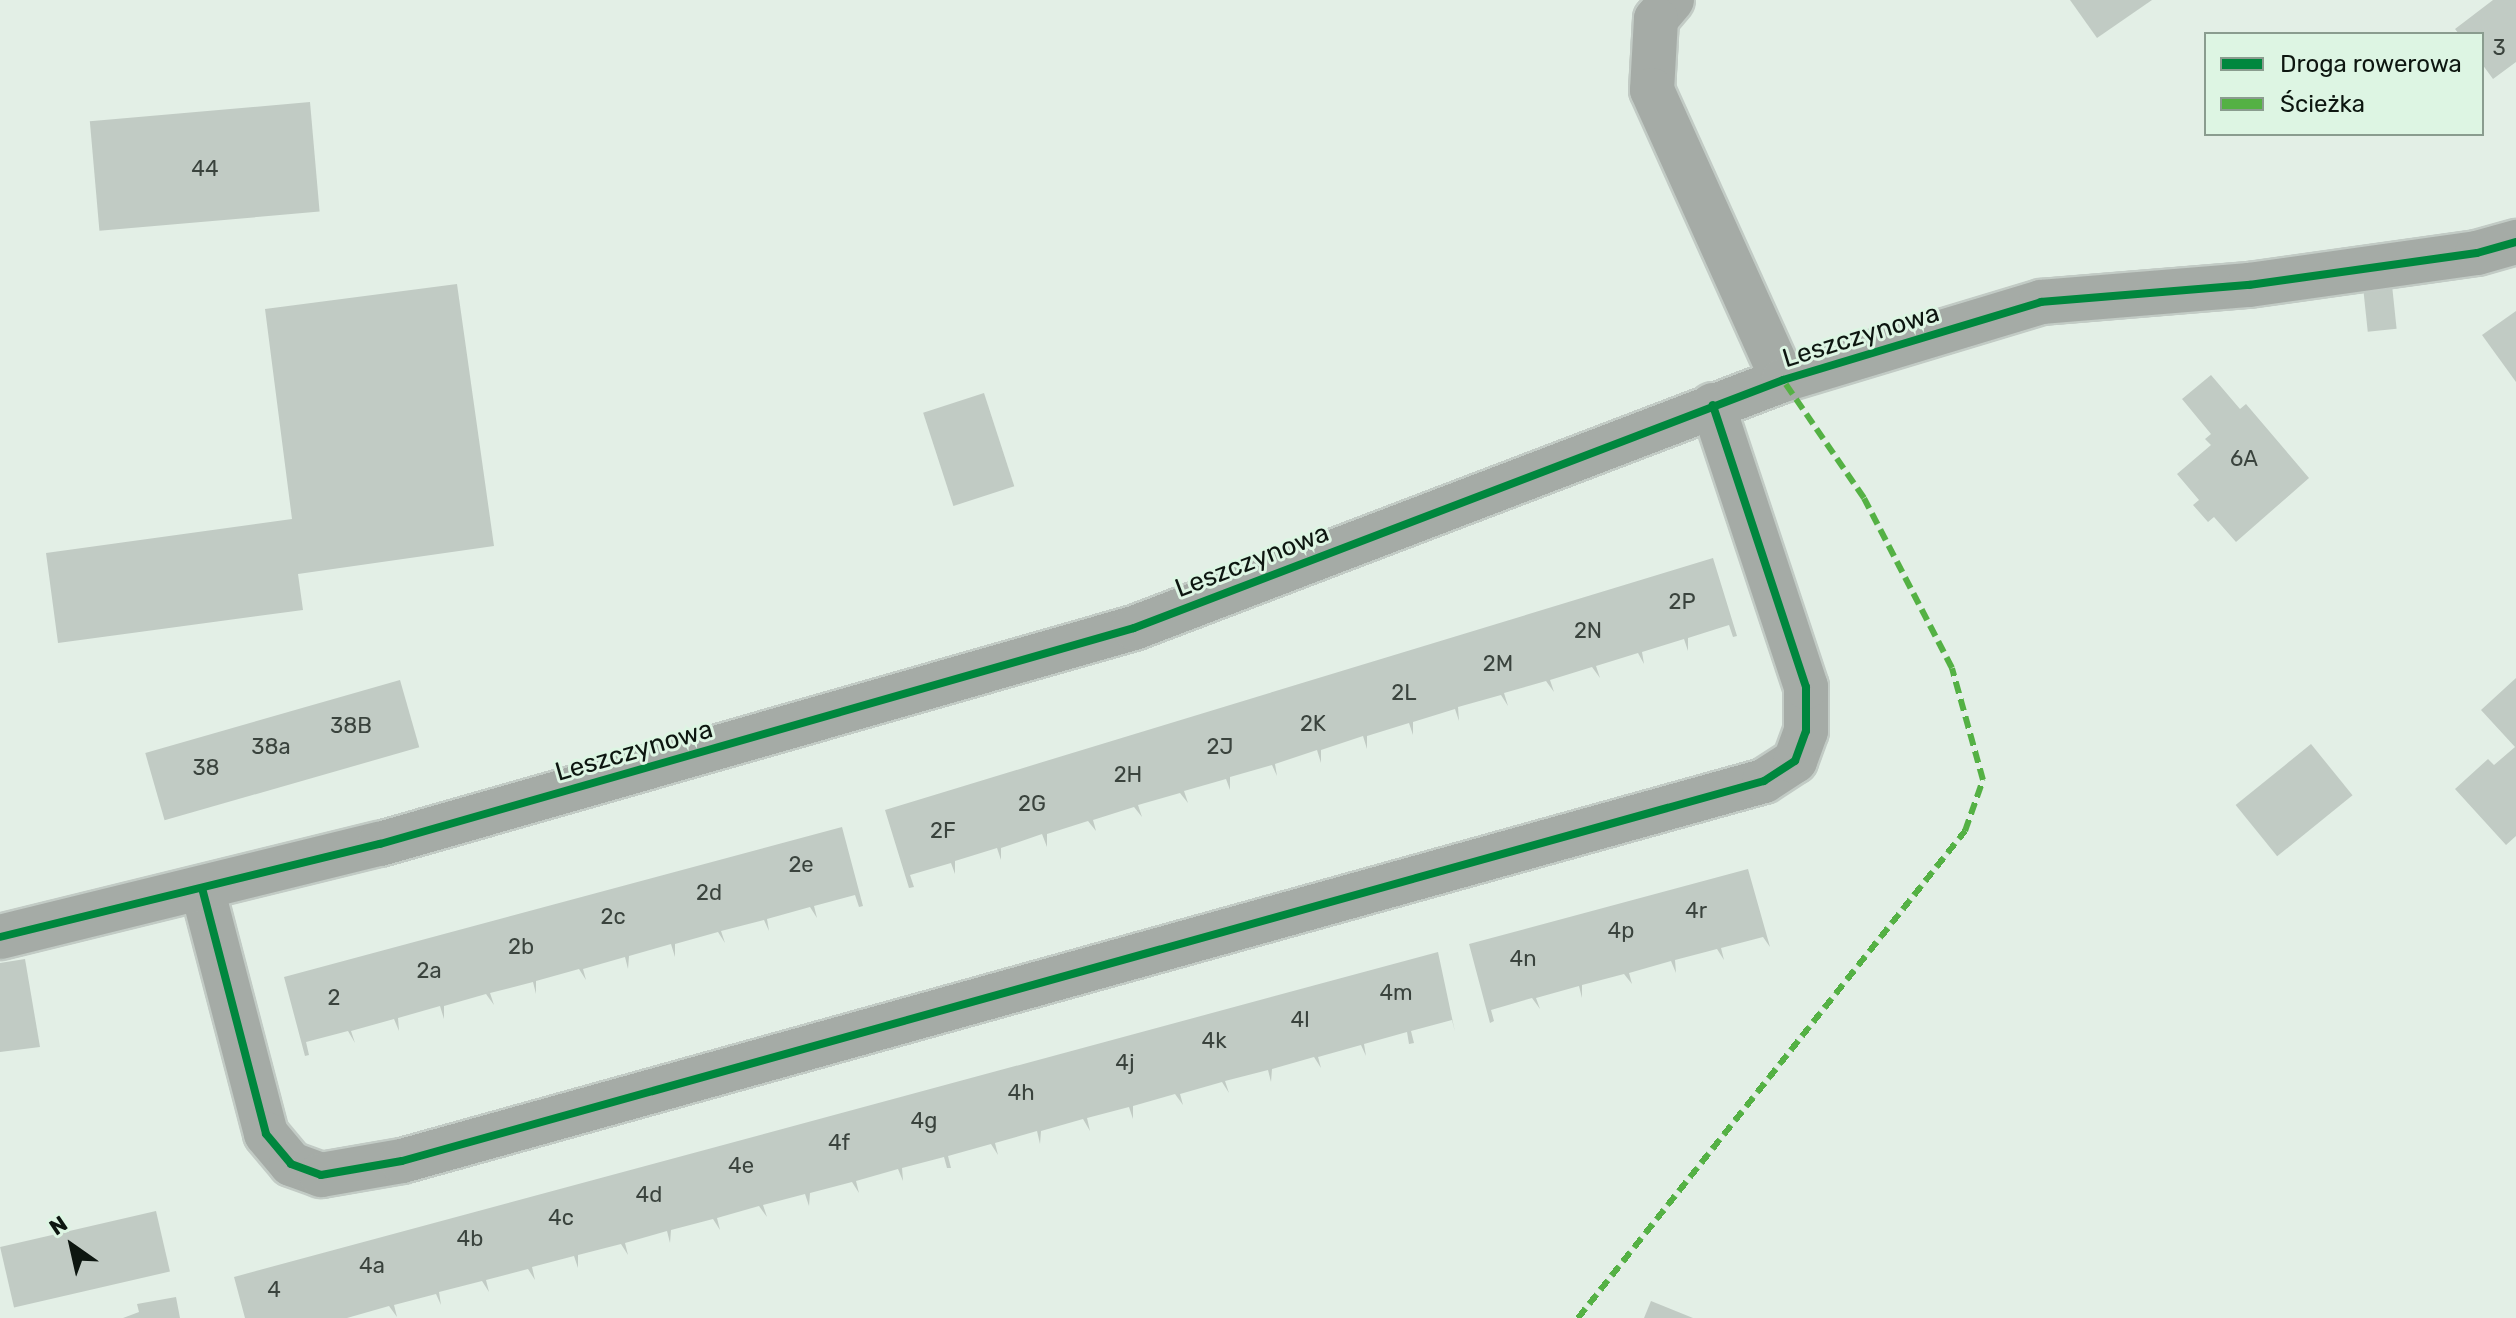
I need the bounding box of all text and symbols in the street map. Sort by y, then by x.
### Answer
legend [2204,32,2484,136]
house number: 3 [2492,35,2506,61]
text: Droga rowerowa [2280,50,2462,78]
text: Ścieżka [2280,90,2365,118]
house number: 44 [191,156,219,182]
street label: Leszczynowa [1779,297,1943,375]
house number: 6A [2230,446,2258,472]
street label: Leszczynowa [1171,517,1333,605]
house number: 2P [1668,589,1696,615]
house number: 2N [1574,618,1602,644]
house number: 2M [1483,651,1513,677]
house number: 2L [1391,680,1417,706]
house number: 2K [1300,711,1326,737]
house number: 38B [330,713,372,739]
street label: Leszczynowa [552,714,716,788]
house number: 38a [251,734,291,760]
house number: 2J [1207,734,1233,760]
house number: 38 [192,755,220,781]
house number: 2H [1114,762,1142,788]
house number: 2G [1018,791,1046,817]
house number: 2F [930,818,956,844]
house number: 2e [788,852,814,878]
house number: 2d [696,880,722,906]
house number: 4r [1685,898,1707,924]
house number: 2c [600,904,626,930]
house number: 4p [1608,918,1634,944]
house number: 2b [508,934,534,960]
house number: 4n [1510,946,1536,972]
house number: 2a [416,958,442,984]
house number: 4m [1379,980,1413,1006]
house number: 2 [328,985,340,1011]
house number: 4l [1290,1007,1310,1033]
house number: 4k [1201,1028,1227,1054]
house number: 4j [1115,1050,1135,1076]
house number: 4h [1007,1080,1035,1106]
house number: 4g [911,1108,937,1134]
house number: 4f [828,1130,850,1156]
house number: 4e [728,1153,754,1179]
house number: 4d [636,1182,662,1208]
house number: 4c [548,1205,574,1231]
north arrow [32,1206,112,1286]
text: N [44,1210,72,1241]
house number: 4b [457,1226,483,1252]
house number: 4a [359,1253,385,1279]
house number: 4 [267,1277,281,1303]

